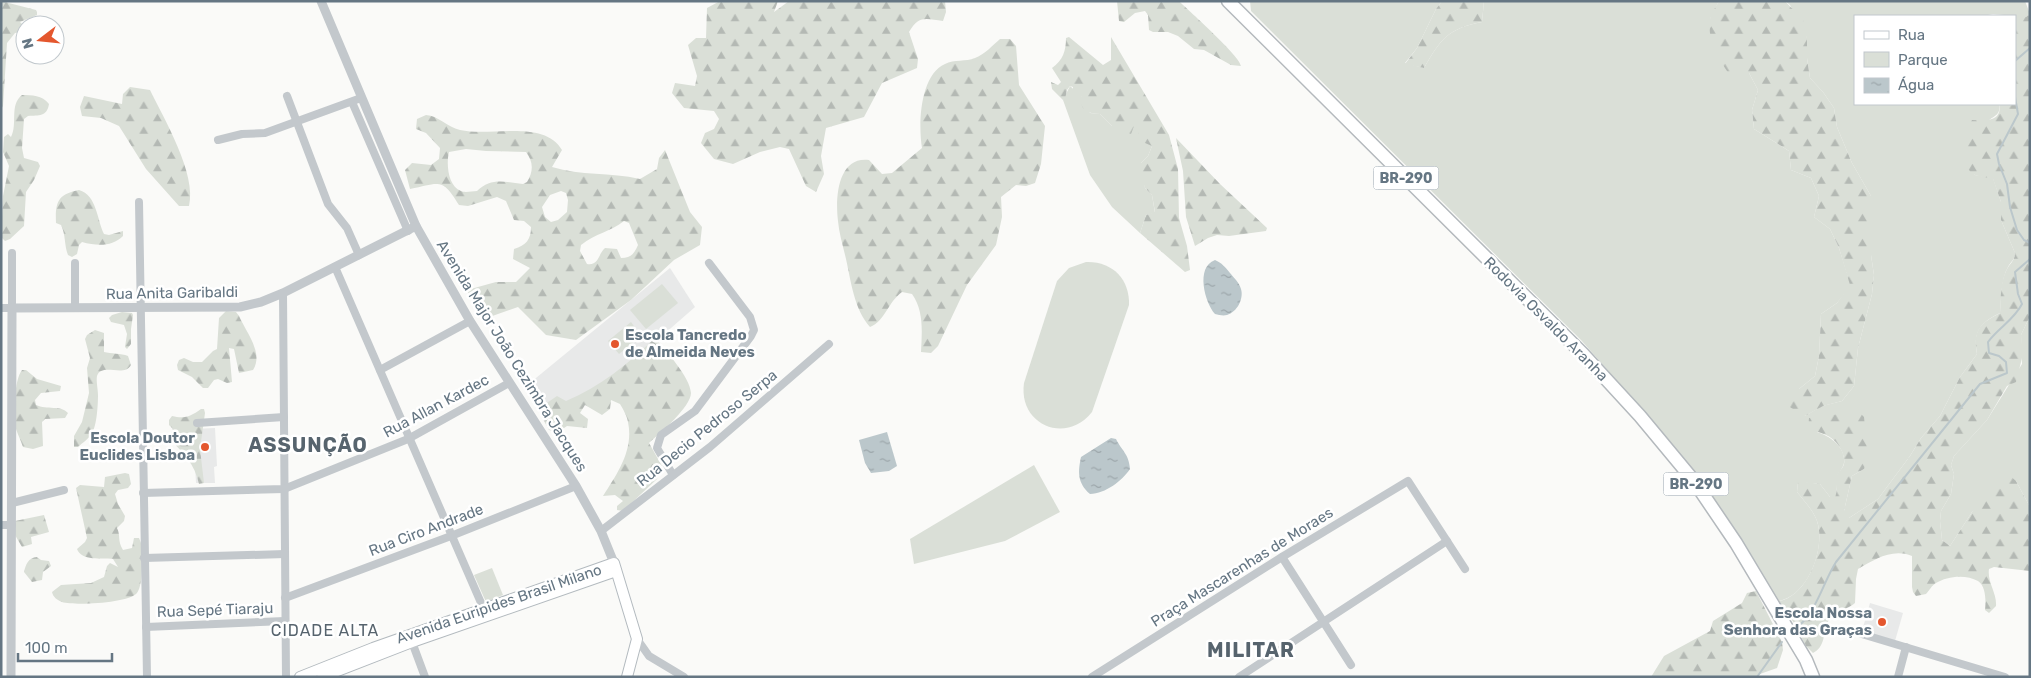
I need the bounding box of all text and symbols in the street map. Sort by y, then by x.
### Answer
north arrow [15,15,65,65]
legend [1854,15,2016,105]
text: Rua [1898,26,1925,44]
text: N [18,36,38,51]
text: Parque [1898,51,1948,69]
text: Água [1898,76,1934,94]
road number: BR-290 [1374,167,1438,190]
street label: Avenida Major João Cezimbra Jacques [433,237,591,475]
street label: Rodovia Osvaldo Aranha [1480,253,1612,385]
street label: Rua Anita Garibaldi [106,283,238,303]
place label: Escola Tancredo de Almeida Neves [625,326,755,361]
marker: Escola Tancredo de Almeida Neves [609,338,621,350]
street label: Rua Decio Pedroso Serpa [633,366,781,490]
street label: Rua Allan Kardec [380,371,492,441]
place label: Escola Doutor Euclides Lisboa [80,429,195,464]
district label: ASSUNÇÃO [248,433,368,457]
marker: Escola Doutor Euclides Lisboa [199,441,211,453]
road number: BR-290 [1664,472,1728,496]
street label: Rua Ciro Andrade [366,500,486,560]
street label: Praça Mascarenhas de Moraes [1148,503,1337,631]
street label: Avenida Euripides Brasil Milano [394,560,604,648]
street label: Rua Sepé Tiaraju [156,599,274,621]
place label: Escola Nossa Senhora das Graças [1724,604,1872,639]
marker: Escola Nossa Senhora das Graças [1876,616,1888,628]
district label: CIDADE ALTA [271,621,379,640]
scale bar [18,630,111,662]
district label: MILITAR [1207,638,1295,662]
text: 100 m [25,639,67,657]

